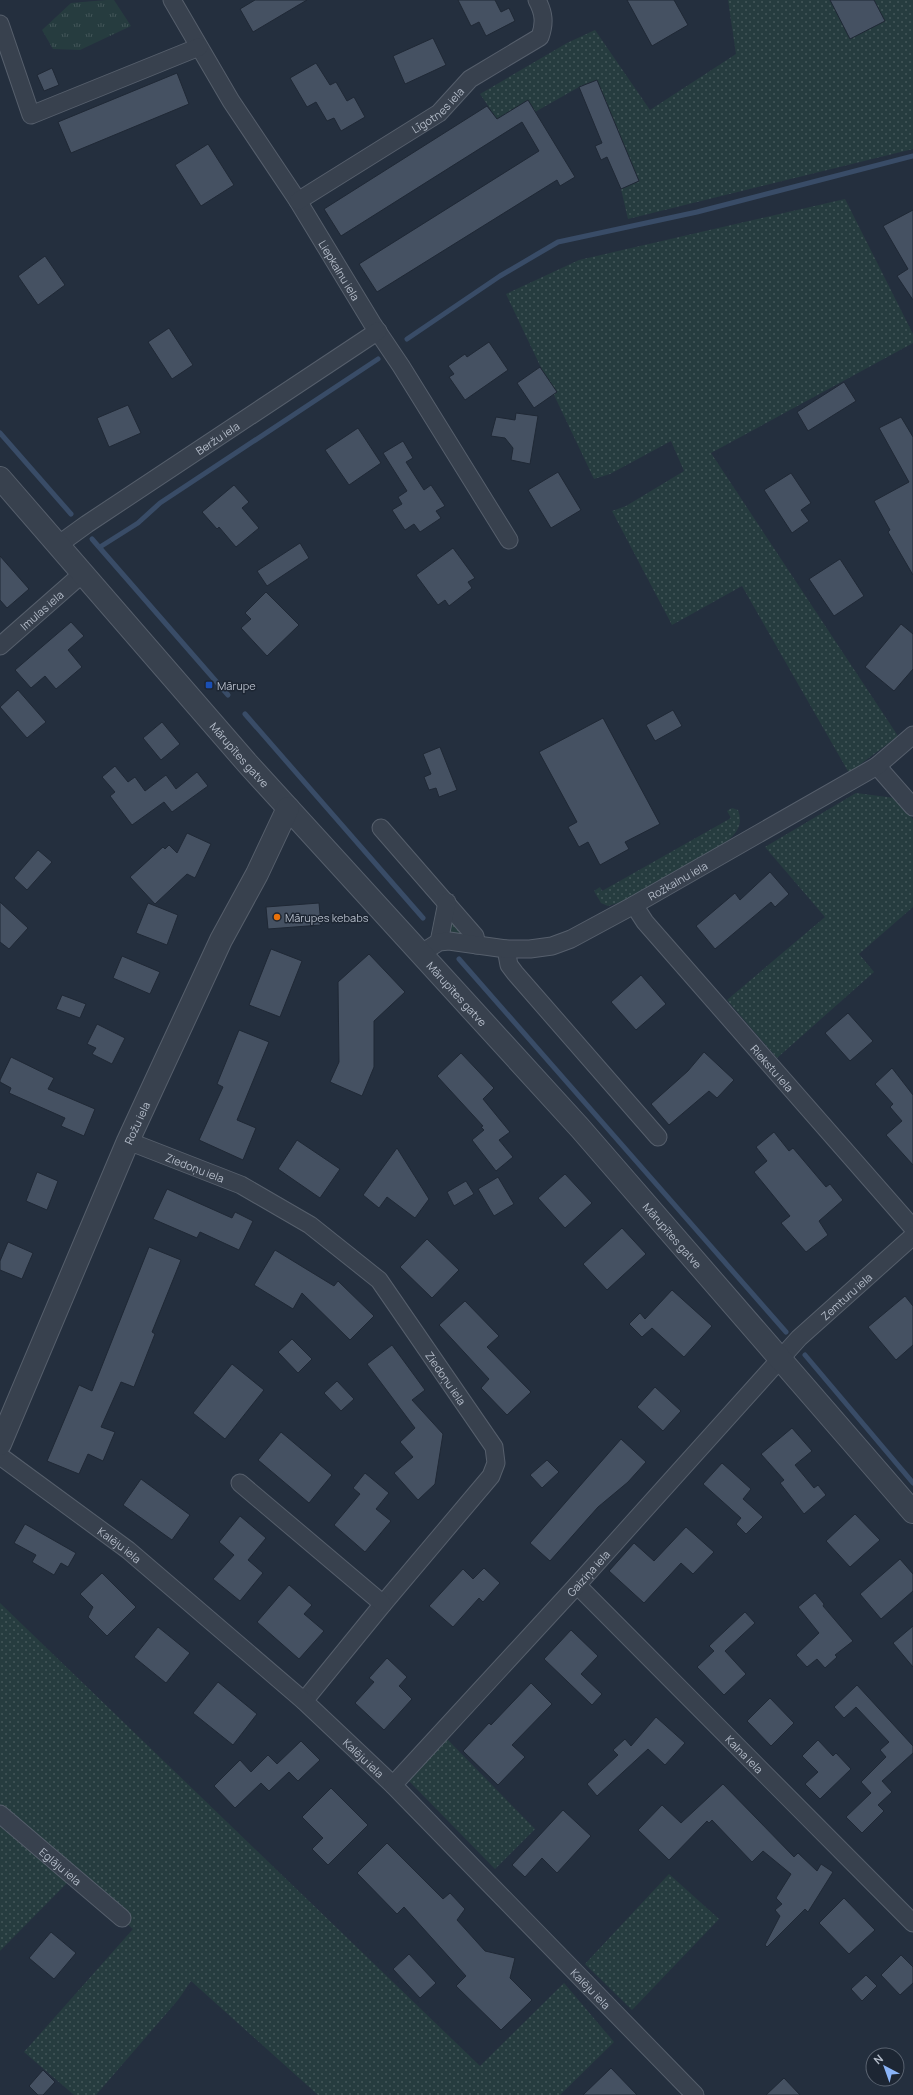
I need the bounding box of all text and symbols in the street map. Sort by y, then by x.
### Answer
street label: Līgotnes iela [408,84,467,136]
street label: Liepkalnu iela [316,237,364,303]
street label: Beržu iela [192,418,242,458]
street label: Imulas iela [17,587,66,633]
place label: Mārupe [217,678,256,693]
marker: Mārupe [204,680,214,690]
street label: Mārupītes gatve [207,719,273,791]
street label: Rožkalnu iela [645,857,710,903]
place label: Mārupes kebabs [285,910,369,925]
marker: Mārupes kebabs [272,912,282,922]
street label: Mārupītes gatve [424,958,491,1029]
street label: Riekstu iela [748,1041,797,1094]
street label: Rožu iela [120,1099,153,1147]
street label: Ziedoņu iela [164,1149,227,1185]
street label: Mārupītes gatve [640,1199,706,1272]
street label: Zemturu iela [817,1269,875,1323]
street label: Ziedoņu iela [423,1348,470,1408]
street label: Kalēju iela [95,1523,145,1566]
street label: Gaiziņa iela [563,1547,613,1599]
street label: Kalna iela [723,1732,767,1776]
street label: Kalēju iela [340,1735,388,1780]
street label: Eglāju iela [37,1844,85,1888]
street label: Kalēju iela [568,1965,614,2012]
north arrow [865,2047,905,2087]
text: N [870,2051,886,2067]

